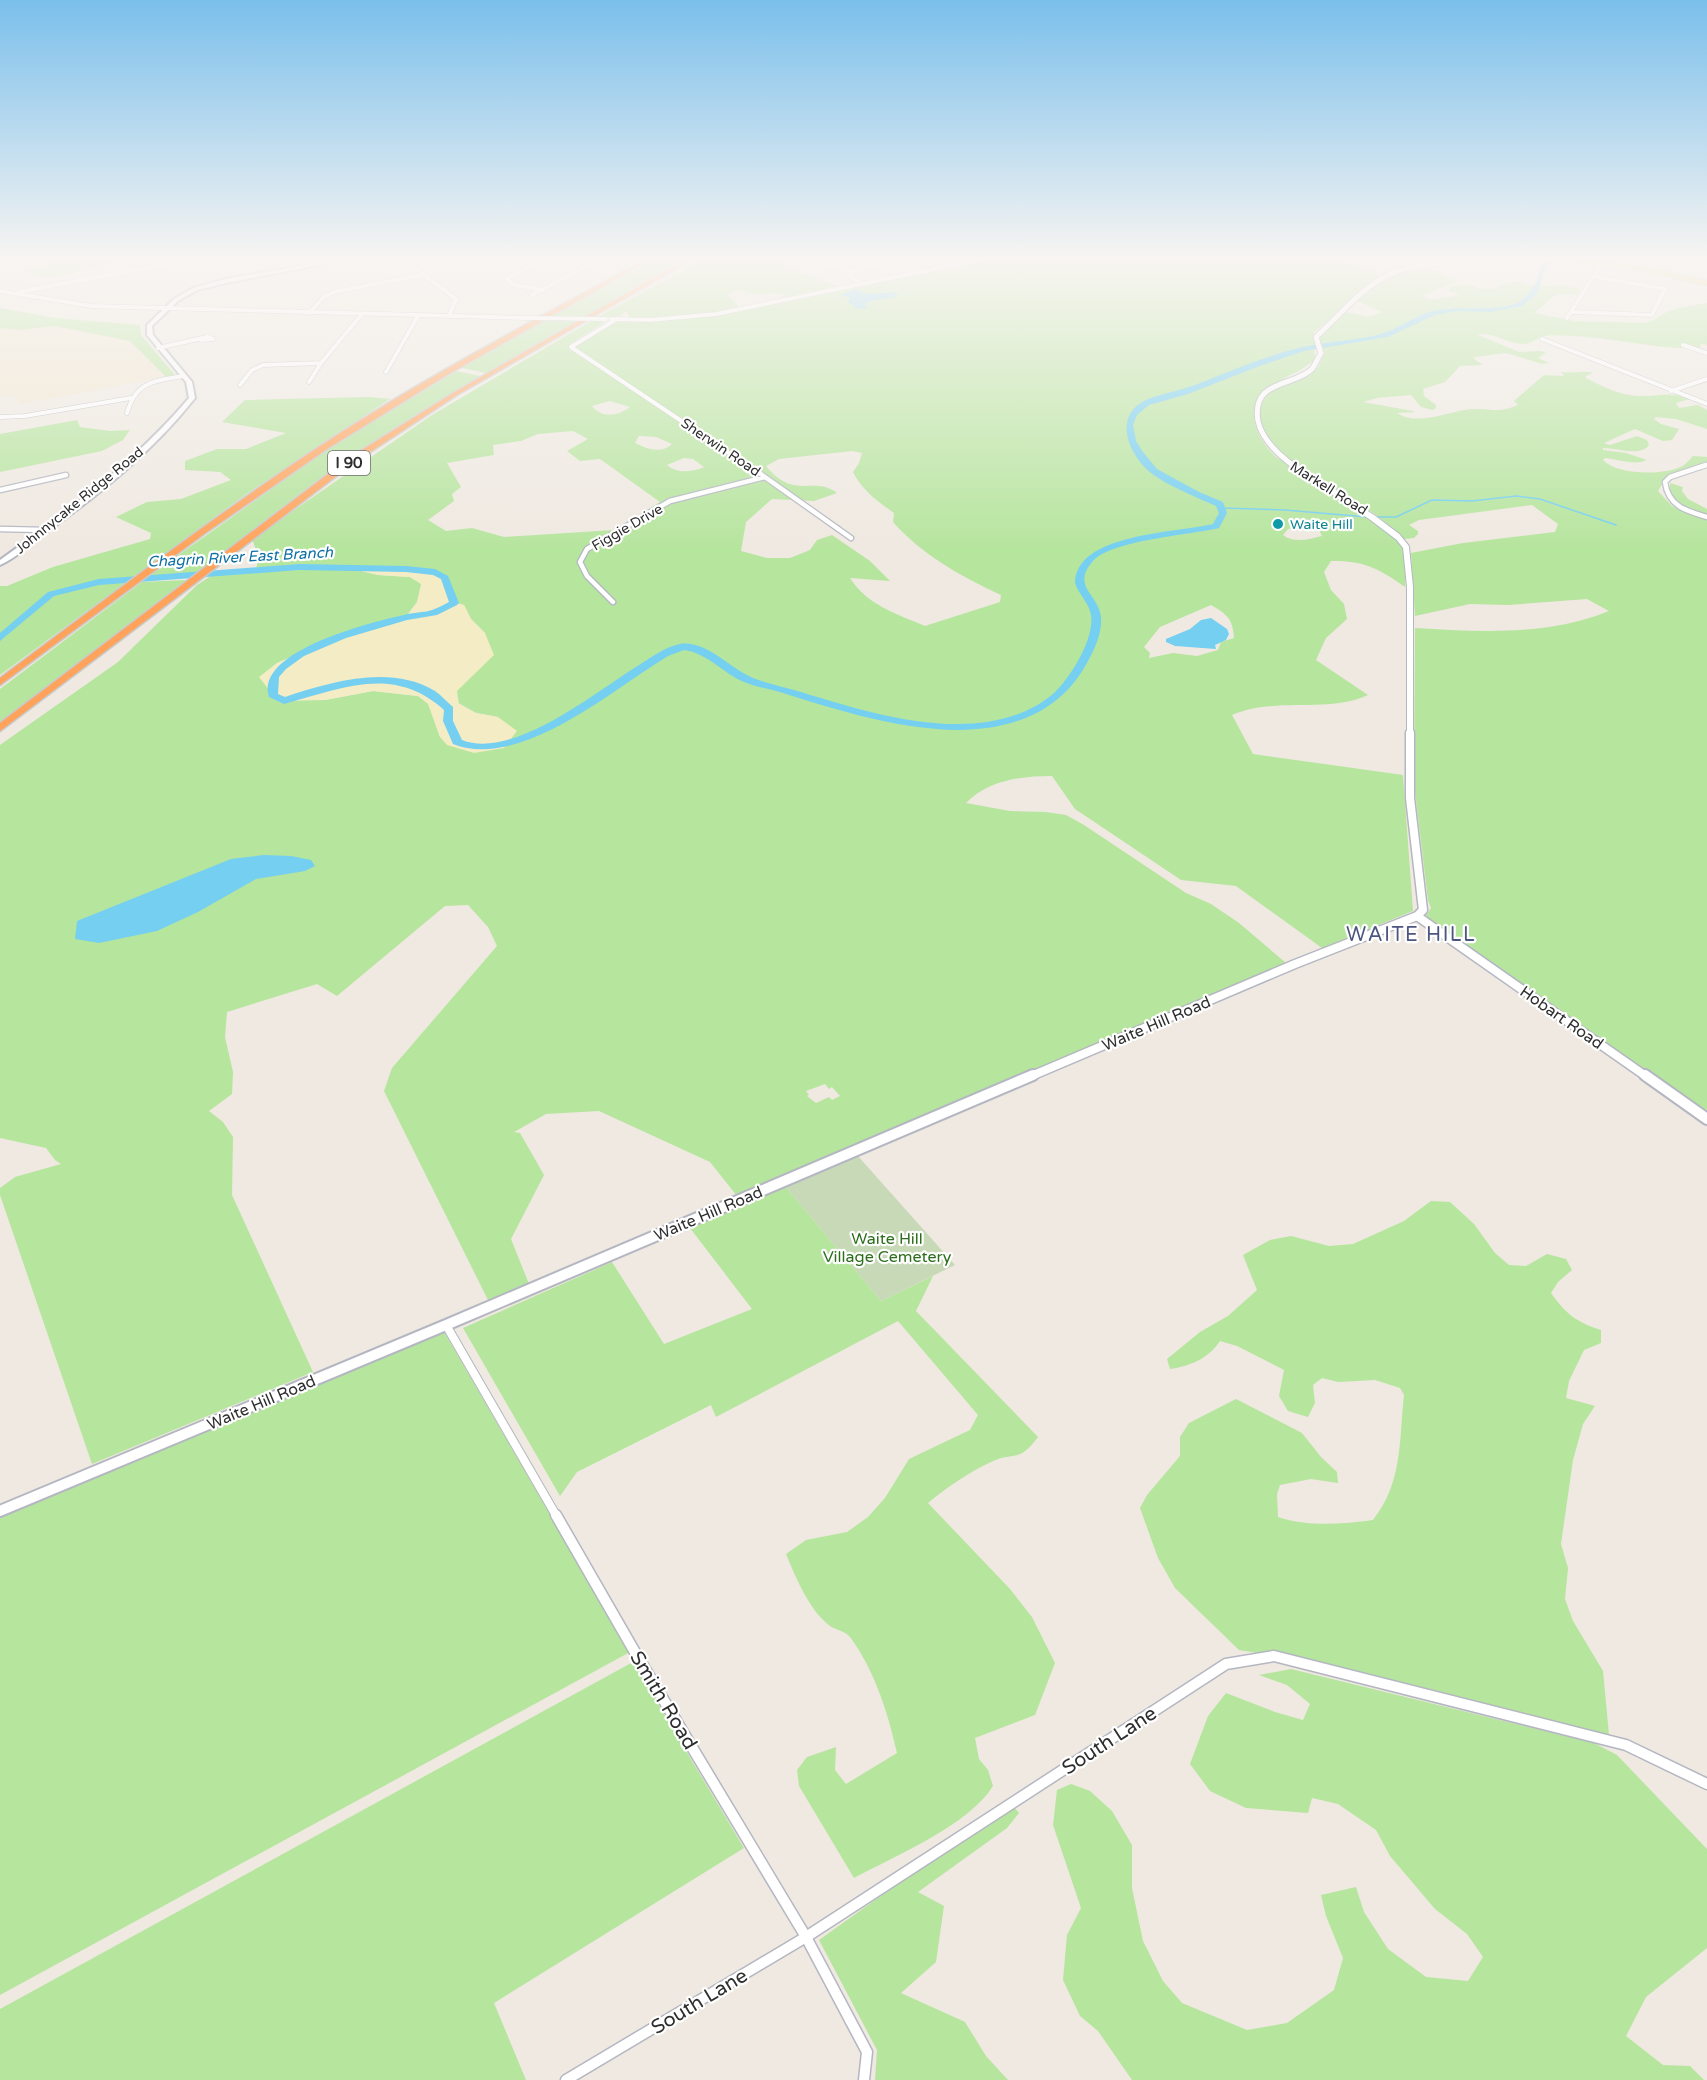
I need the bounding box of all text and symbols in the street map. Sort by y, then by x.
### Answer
street label: Sherwin Road [678,415,764,480]
street label: Johnnycake Ridge Road [12,443,147,557]
road number: I 90 [328,451,370,475]
street label: Markell Road [1287,458,1371,519]
street label: Figgie Drive [589,500,666,555]
place label: Waite Hill [1290,516,1353,533]
marker: Waite Hill [1271,517,1285,531]
water label: Chagrin River East Branch [147,543,334,571]
district label: WAITE HILL [1346,923,1476,947]
street label: Hobart Road [1516,982,1607,1054]
street label: Waite Hill Road [1099,992,1214,1056]
street label: Waite Hill Road [651,1182,766,1246]
park label: Waite Hill Village Cemetery [823,1229,952,1267]
street label: Waite Hill Road [204,1371,319,1435]
street label: Smith Road [624,1647,702,1754]
street label: South Lane [1058,1701,1161,1780]
street label: South Lane [647,1964,752,2040]

